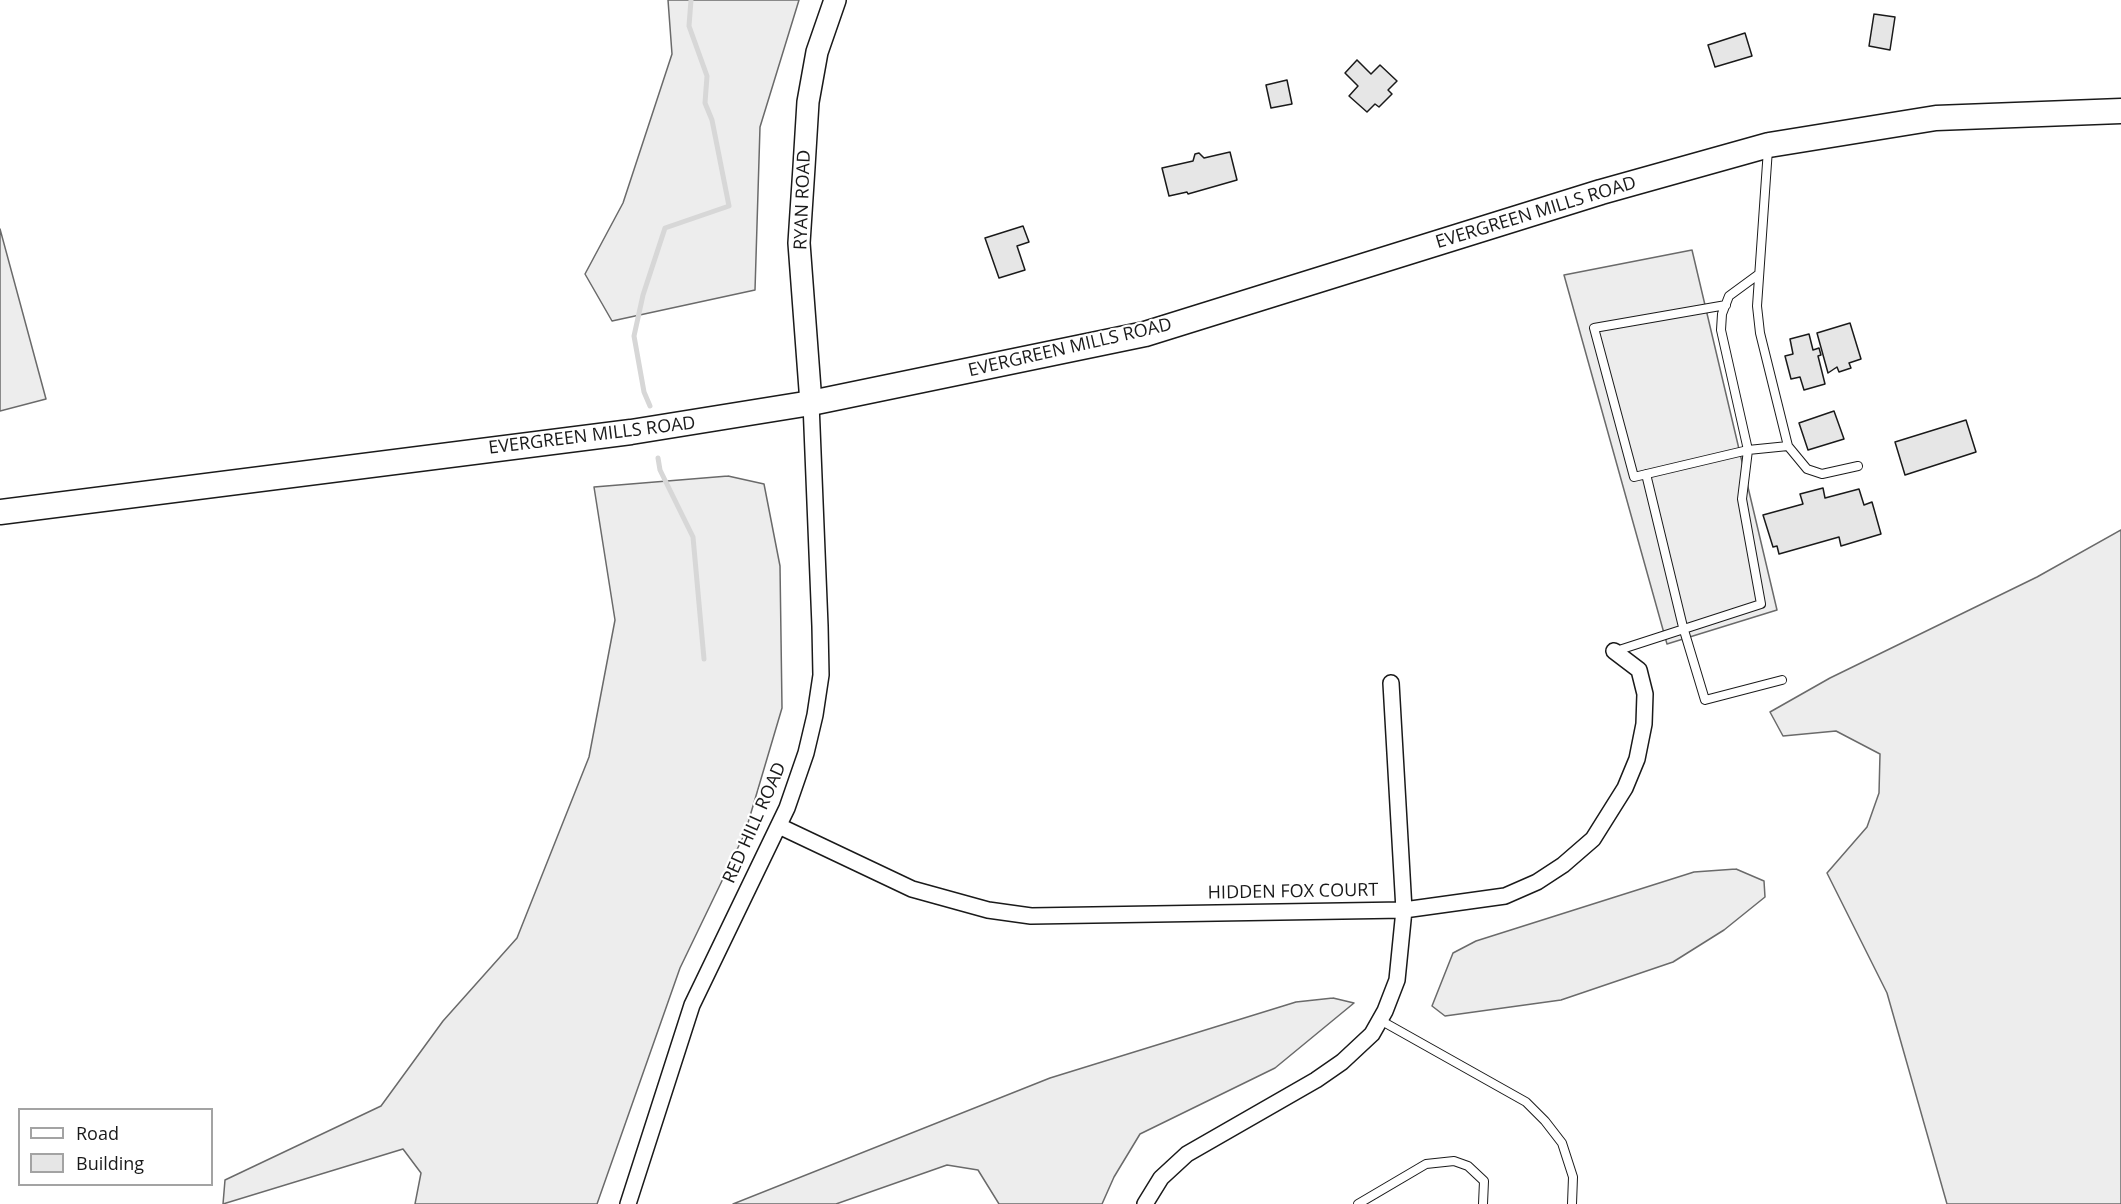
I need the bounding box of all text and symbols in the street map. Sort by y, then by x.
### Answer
street label: RYAN ROAD [790,149,816,251]
street label: EVERGREEN MILLS ROAD [1433,172,1639,254]
street label: EVERGREEN MILLS ROAD [966,314,1174,382]
street label: EVERGREEN MILLS ROAD [487,413,697,459]
street label: RED HILL ROAD [719,759,791,887]
street label: HIDDEN FOX COURT [1208,880,1378,904]
legend [18,1108,213,1186]
text: Road [76,1121,119,1145]
text: Building [76,1151,144,1175]

